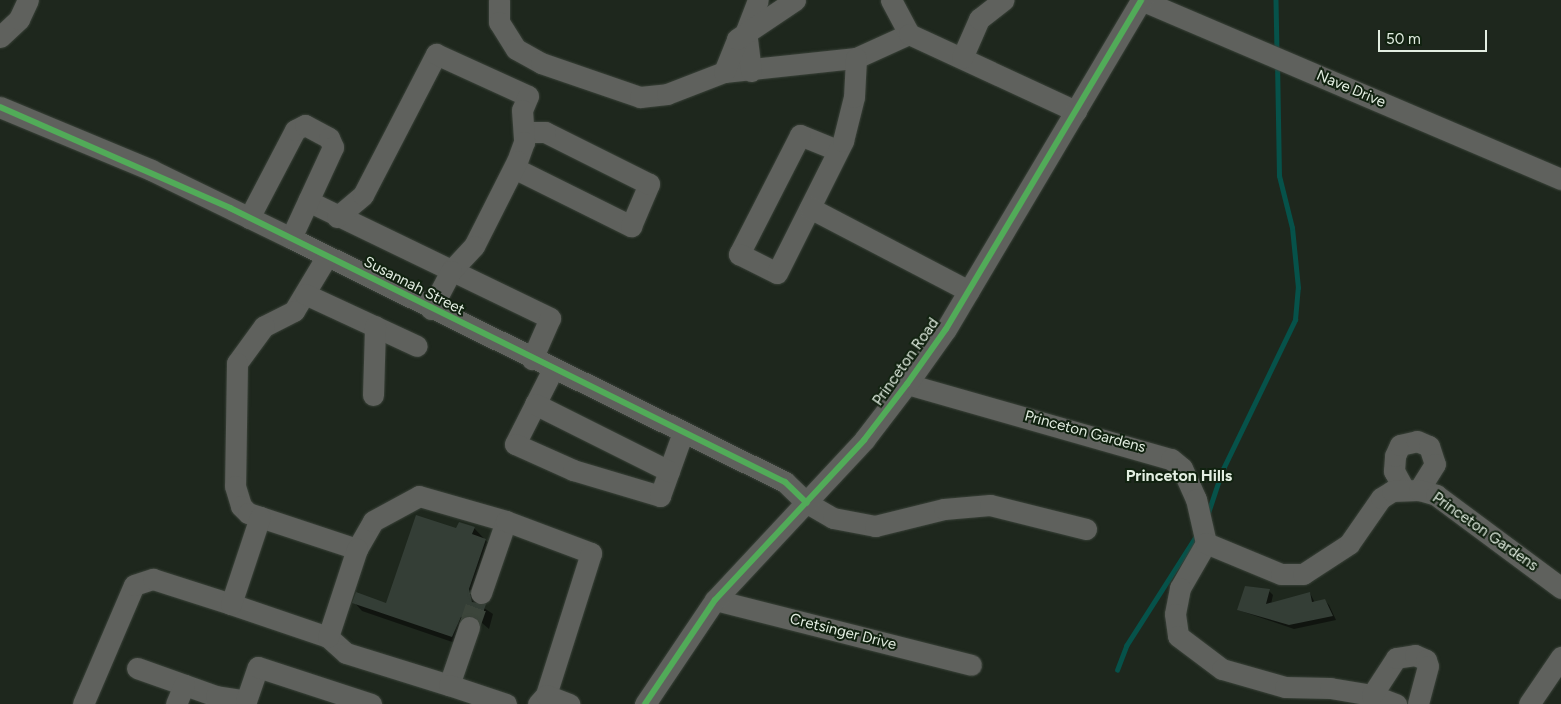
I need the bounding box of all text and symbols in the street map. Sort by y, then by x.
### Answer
scale bar [1381,20,1490,52]
text: 50 m [1386,30,1421,48]
street label: Nave Drive [1314,66,1388,112]
street label: Susannah Street [361,253,467,319]
street label: Princeton Road [869,315,943,409]
street label: Princeton Gardens [1022,407,1148,457]
district label: Princeton Hills [1126,466,1232,486]
street label: Princeton Gardens [1429,489,1541,575]
street label: Cretsinger Drive [788,610,898,654]

